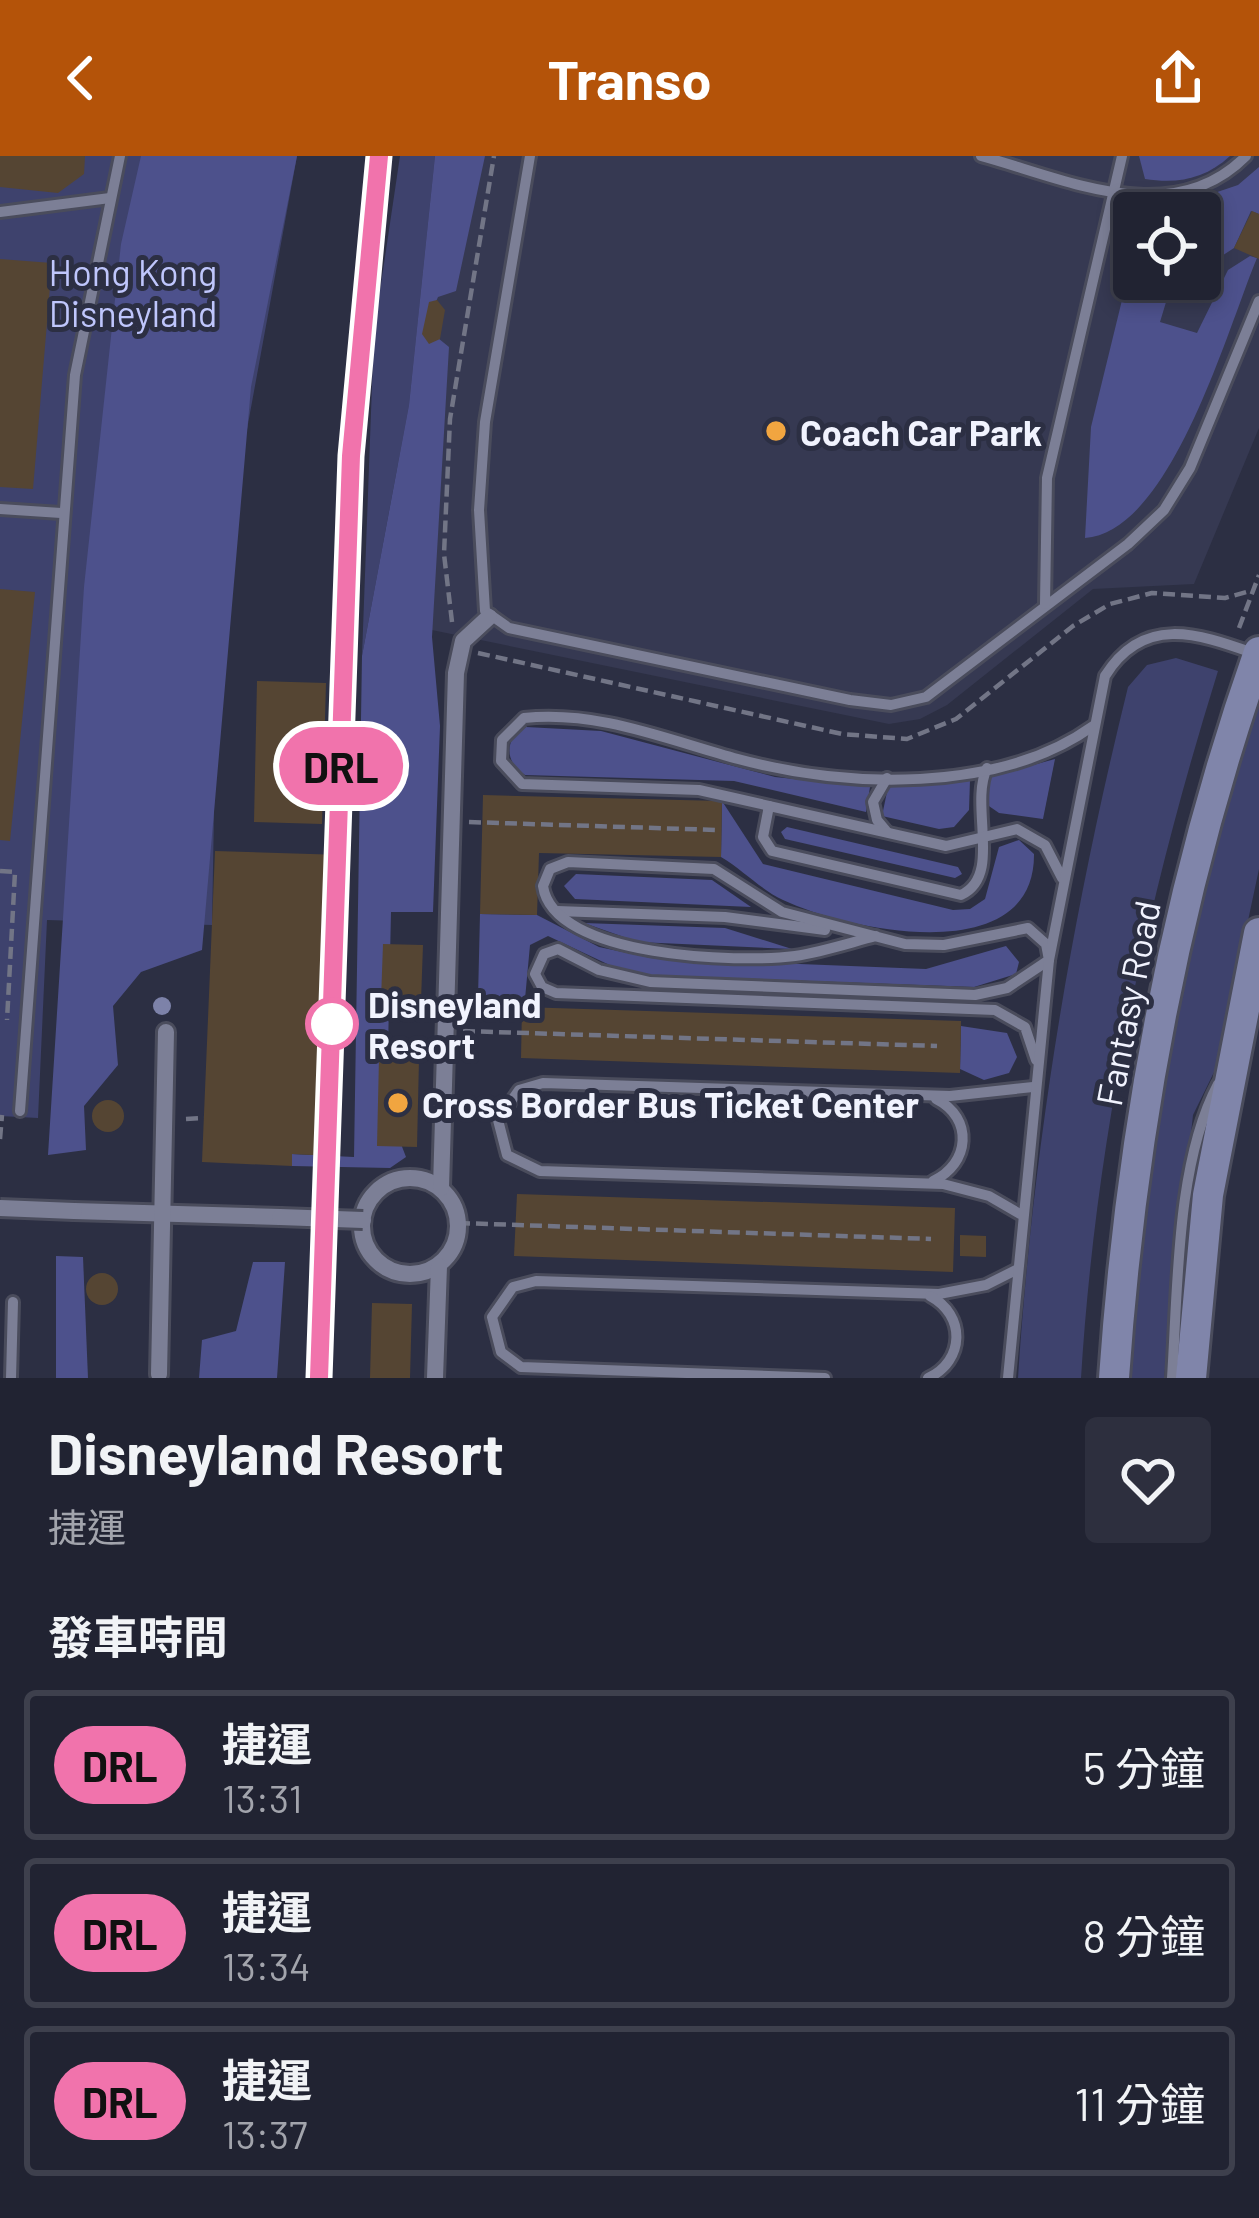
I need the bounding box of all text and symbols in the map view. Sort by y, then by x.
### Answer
icon: back [48,45,114,111]
icon: share [1145,45,1211,111]
text: Transo [547,46,712,111]
map controls [1113,192,1221,300]
button: locate [1113,192,1221,300]
park label: Hong Kong Disneyland [49,250,217,334]
place label: Coach Car Park [800,410,1042,453]
marker: Coach Car Park [763,418,789,444]
line badge: DRL [272,727,410,805]
text: DRL [303,741,379,791]
street label: Fantasy Road [1086,897,1168,1109]
place label: Disneyland Resort [368,982,542,1066]
marker: Disneyland Resort [307,999,357,1049]
place label: Cross Border Bus Ticket Center [422,1082,919,1125]
marker: Cross Border Bus Ticket Center [385,1090,411,1116]
button: heart [1085,1417,1211,1543]
text: Disneyland Resort [48,1418,504,1486]
text: 捷運 [48,1503,126,1550]
text: 發車時間 [48,1609,228,1663]
text: 捷運 [222,1716,312,1770]
text: DRL [82,1740,158,1790]
text: 5 分鐘 [1083,1740,1205,1794]
text: 13:31 [222,1774,302,1821]
text: 捷運 [222,1884,312,1938]
text: DRL [82,1908,158,1958]
text: 8 分鐘 [1083,1908,1205,1962]
text: 13:34 [222,1942,311,1989]
text: 捷運 [222,2052,312,2106]
text: DRL [82,2076,158,2126]
text: 11 分鐘 [1074,2076,1205,2130]
text: 13:37 [222,2110,308,2157]

